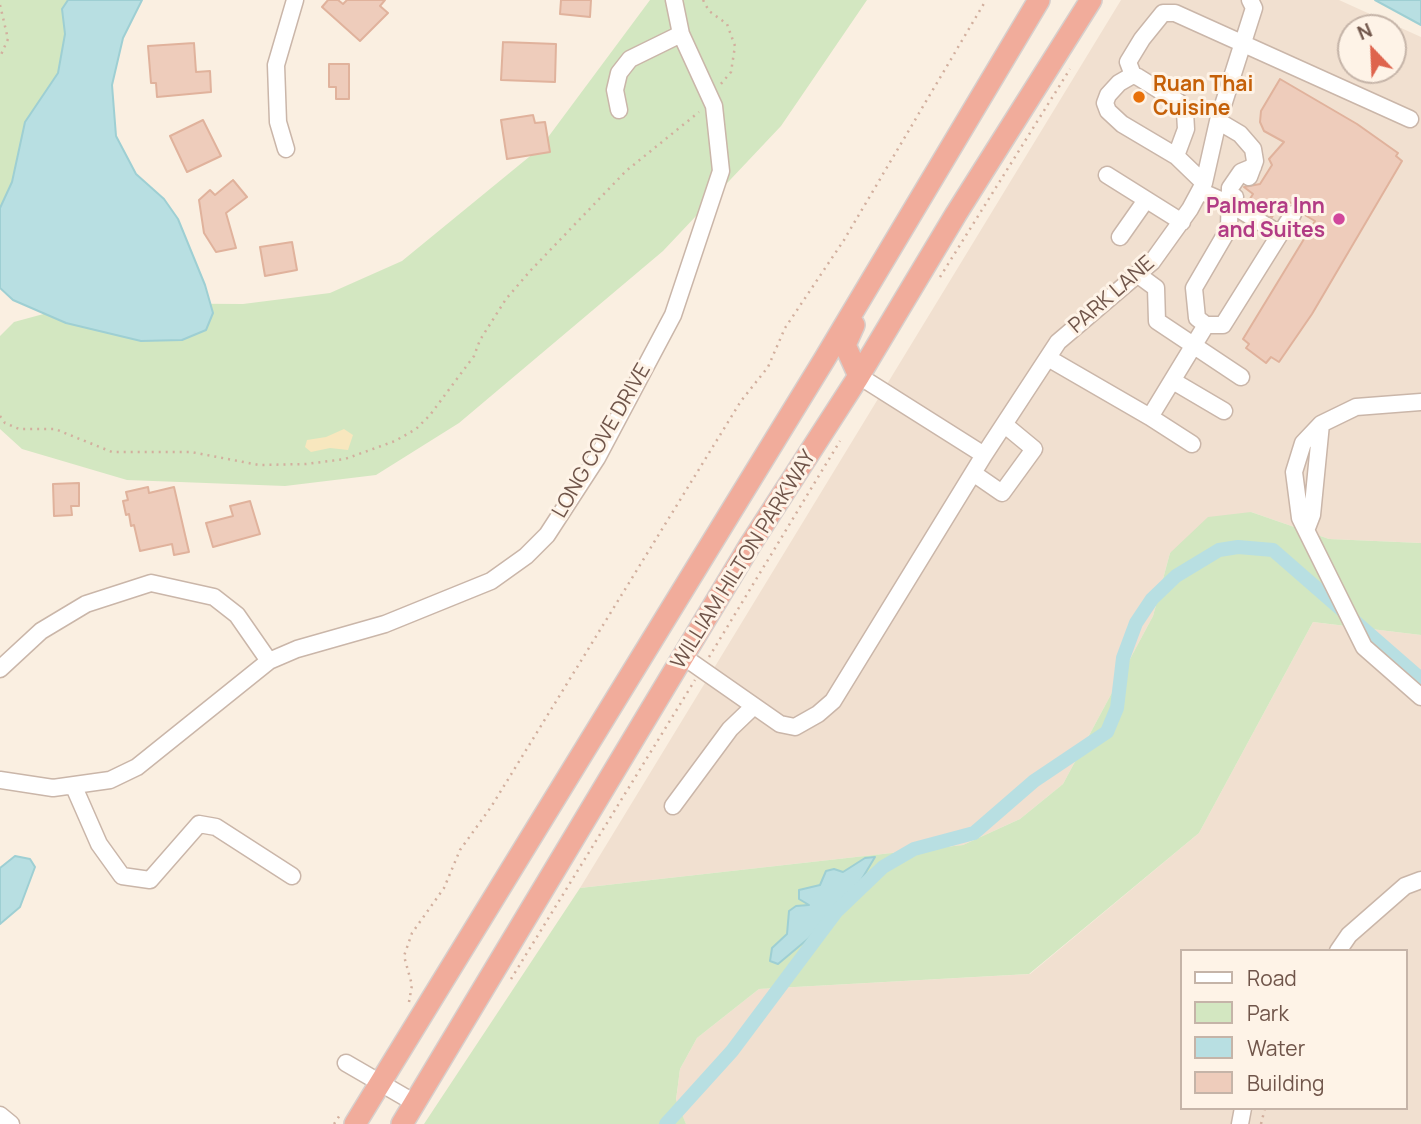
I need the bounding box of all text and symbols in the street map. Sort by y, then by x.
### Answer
north arrow [1337,14,1407,84]
text: N [1353,17,1376,46]
place label: Ruan Thai Cuisine [1153,72,1253,122]
marker: Ruan Thai Cuisine [1131,89,1147,105]
place label: Palmera Inn and Suites [1206,194,1325,244]
marker: Palmera Inn and Suites [1331,211,1347,227]
street label: PARK LANE [1064,251,1160,339]
street label: LONG COVE DRIVE [548,359,656,523]
street label: WILLIAM HILTON PARKWAY [666,446,822,674]
legend [1180,949,1407,1110]
text: Road [1247,964,1297,992]
text: Park [1247,999,1289,1027]
text: Water [1247,1034,1305,1062]
text: Building [1247,1069,1324,1097]

